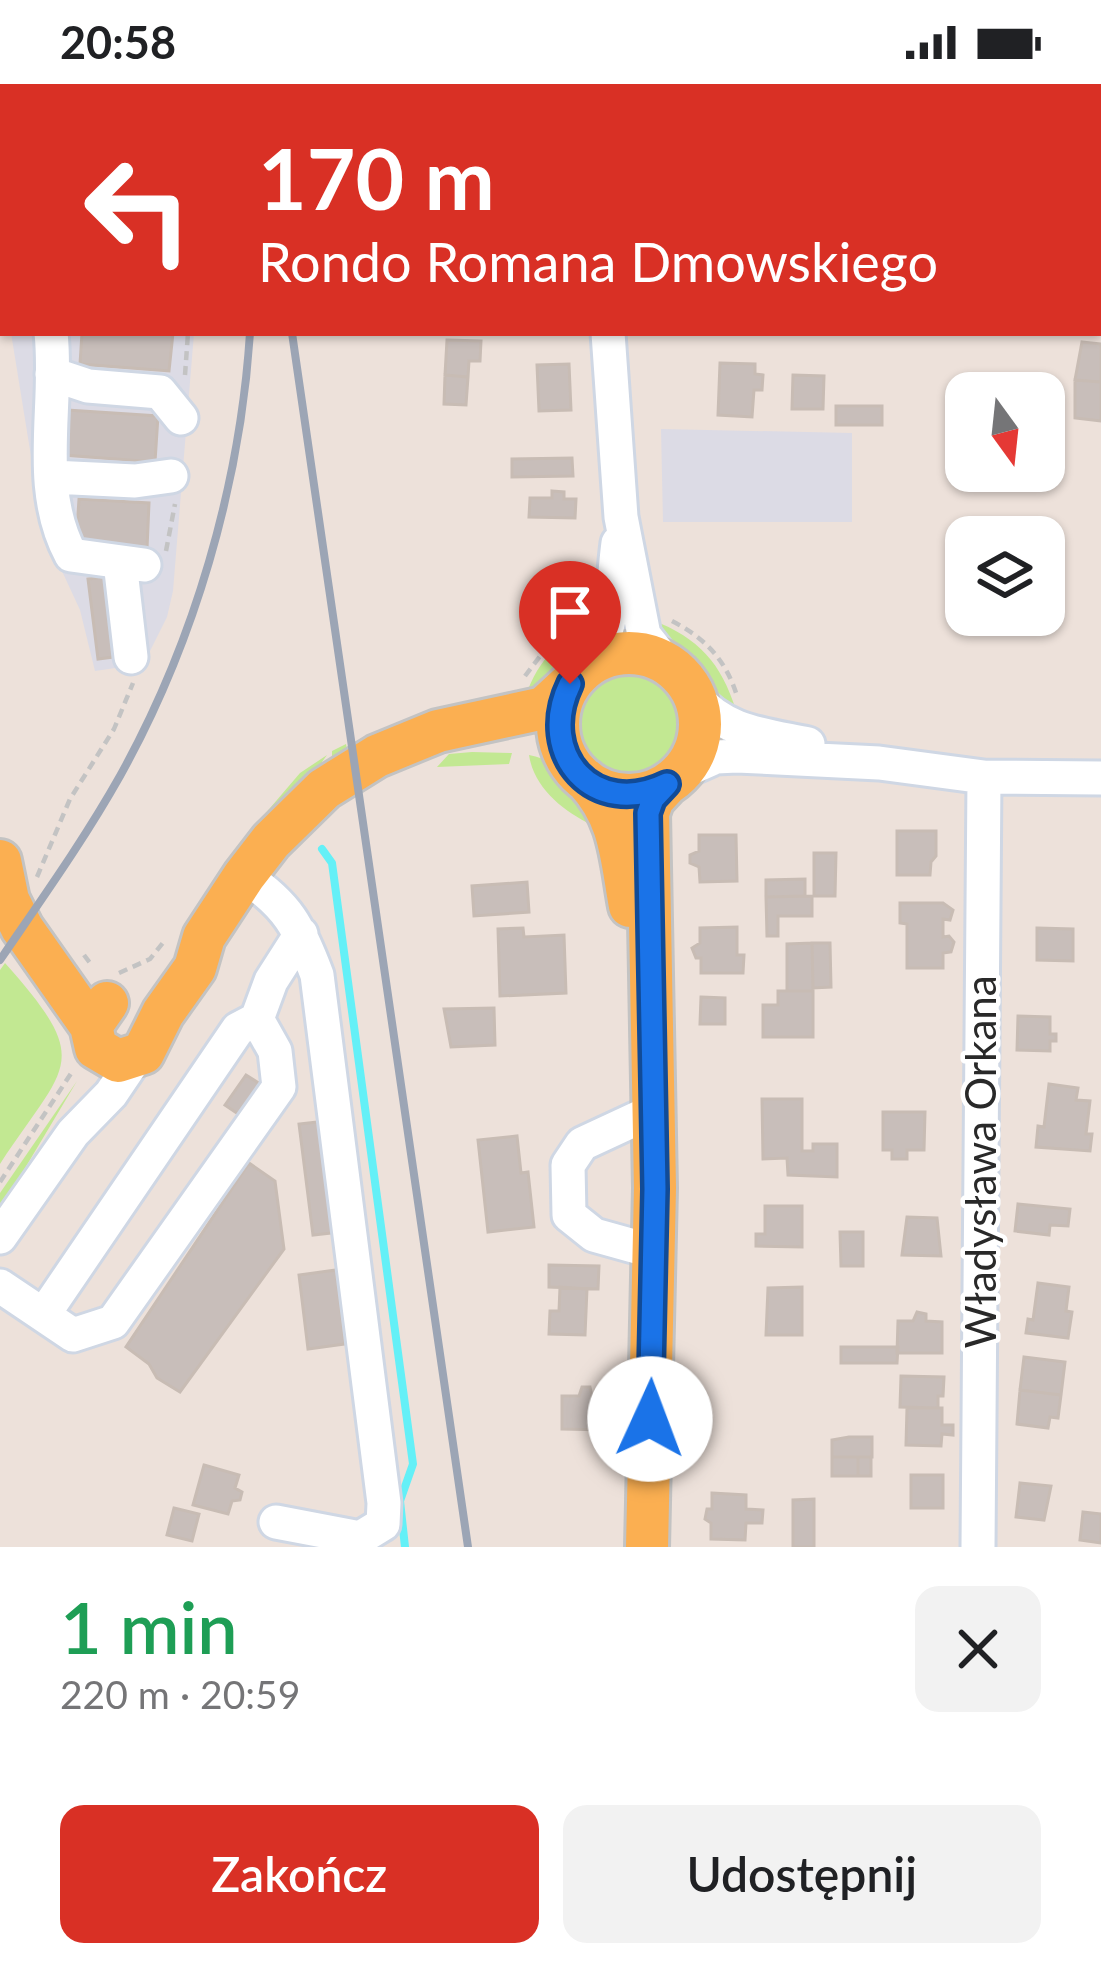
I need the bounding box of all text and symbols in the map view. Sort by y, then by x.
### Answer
text: 20:58 [60,15,176,69]
text: 170 m [258,127,495,228]
icon: left [60,132,216,288]
text: Rondo Romana Dmowskiego [258,229,938,294]
north arrow [945,372,1065,492]
map controls [945,372,1065,636]
button: layers [945,516,1065,636]
pin [519,561,621,684]
icon: arrive [537,579,603,645]
street label: Władysława Orkana [955,975,1005,1349]
position arrow [587,1356,713,1482]
text: 1 min [60,1583,238,1669]
button: close [915,1586,1041,1712]
text: 220 m · 20:59 [60,1671,300,1717]
button: Zakończ [60,1805,539,1943]
button: Udostępnij [563,1805,1041,1943]

